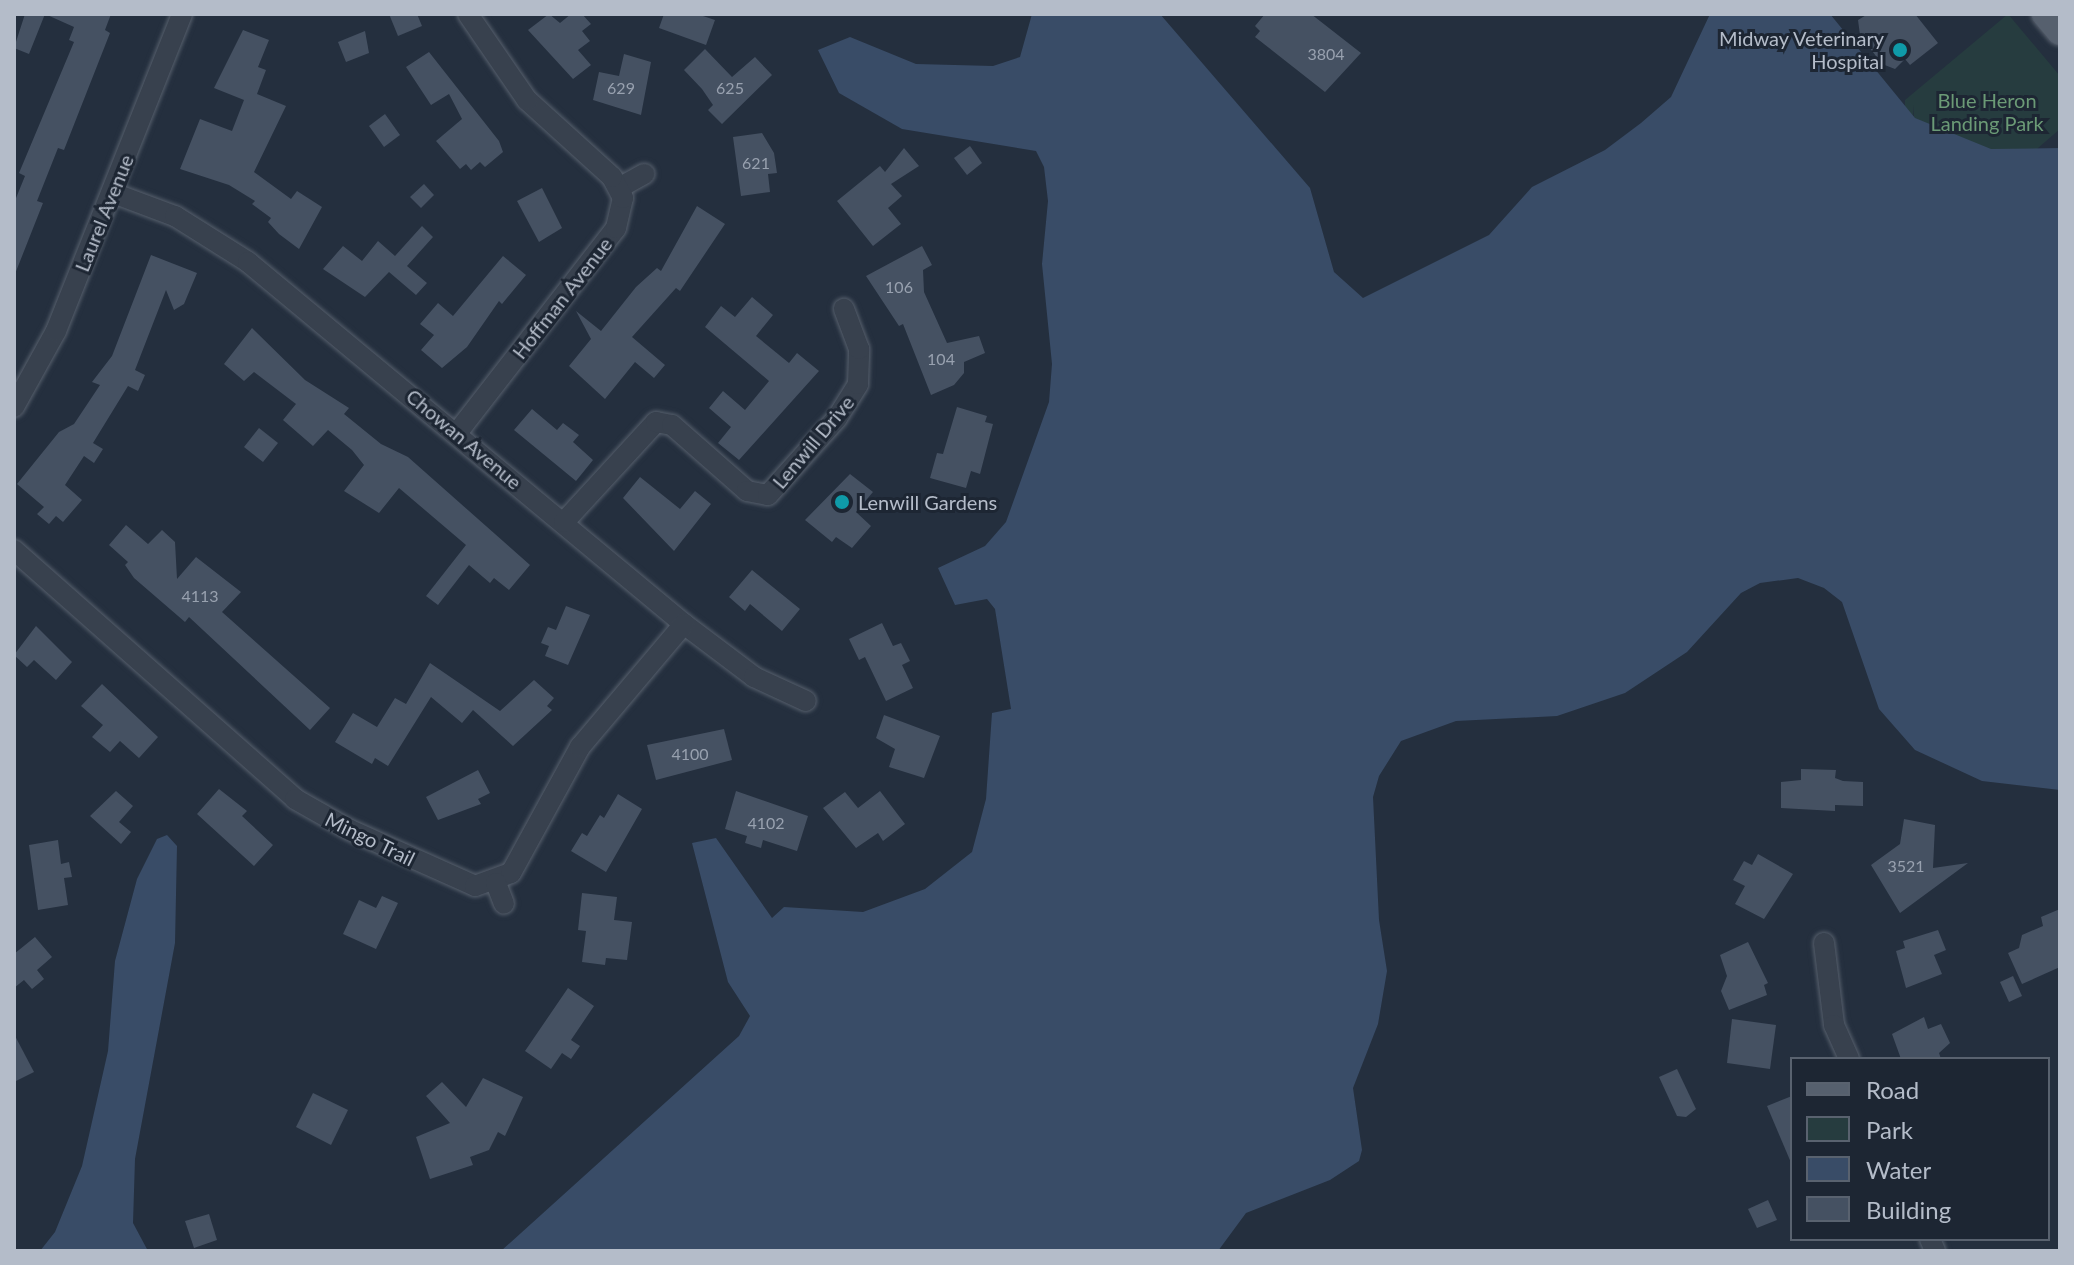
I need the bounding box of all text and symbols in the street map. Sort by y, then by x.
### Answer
place label: Midway Veterinary Hospital [1718,26,1884,73]
marker: Midway Veterinary Hospital [1891,41,1909,59]
house number: 3804 [1307,44,1345,64]
house number: 629 [607,78,635,98]
house number: 625 [716,78,744,98]
park label: Blue Heron Landing Park [1930,88,2044,135]
street label: Laurel Avenue [69,151,139,275]
house number: 621 [742,153,770,173]
street label: Hoffman Avenue [507,232,617,364]
house number: 106 [885,277,913,297]
house number: 104 [927,349,955,369]
street label: Chowan Avenue [401,384,527,494]
street label: Lenwill Drive [767,391,859,493]
place label: Lenwill Gardens [858,490,997,514]
marker: Lenwill Gardens [833,493,851,511]
house number: 4113 [181,586,219,606]
house number: 4100 [671,744,709,764]
street label: Mingo Trail [321,807,419,871]
house number: 4102 [747,813,785,833]
house number: 3521 [1887,856,1925,876]
legend [1790,1057,2050,1241]
text: Road [1866,1075,1919,1104]
text: Park [1866,1115,1913,1144]
text: Water [1866,1155,1931,1184]
text: Building [1866,1195,1951,1224]

